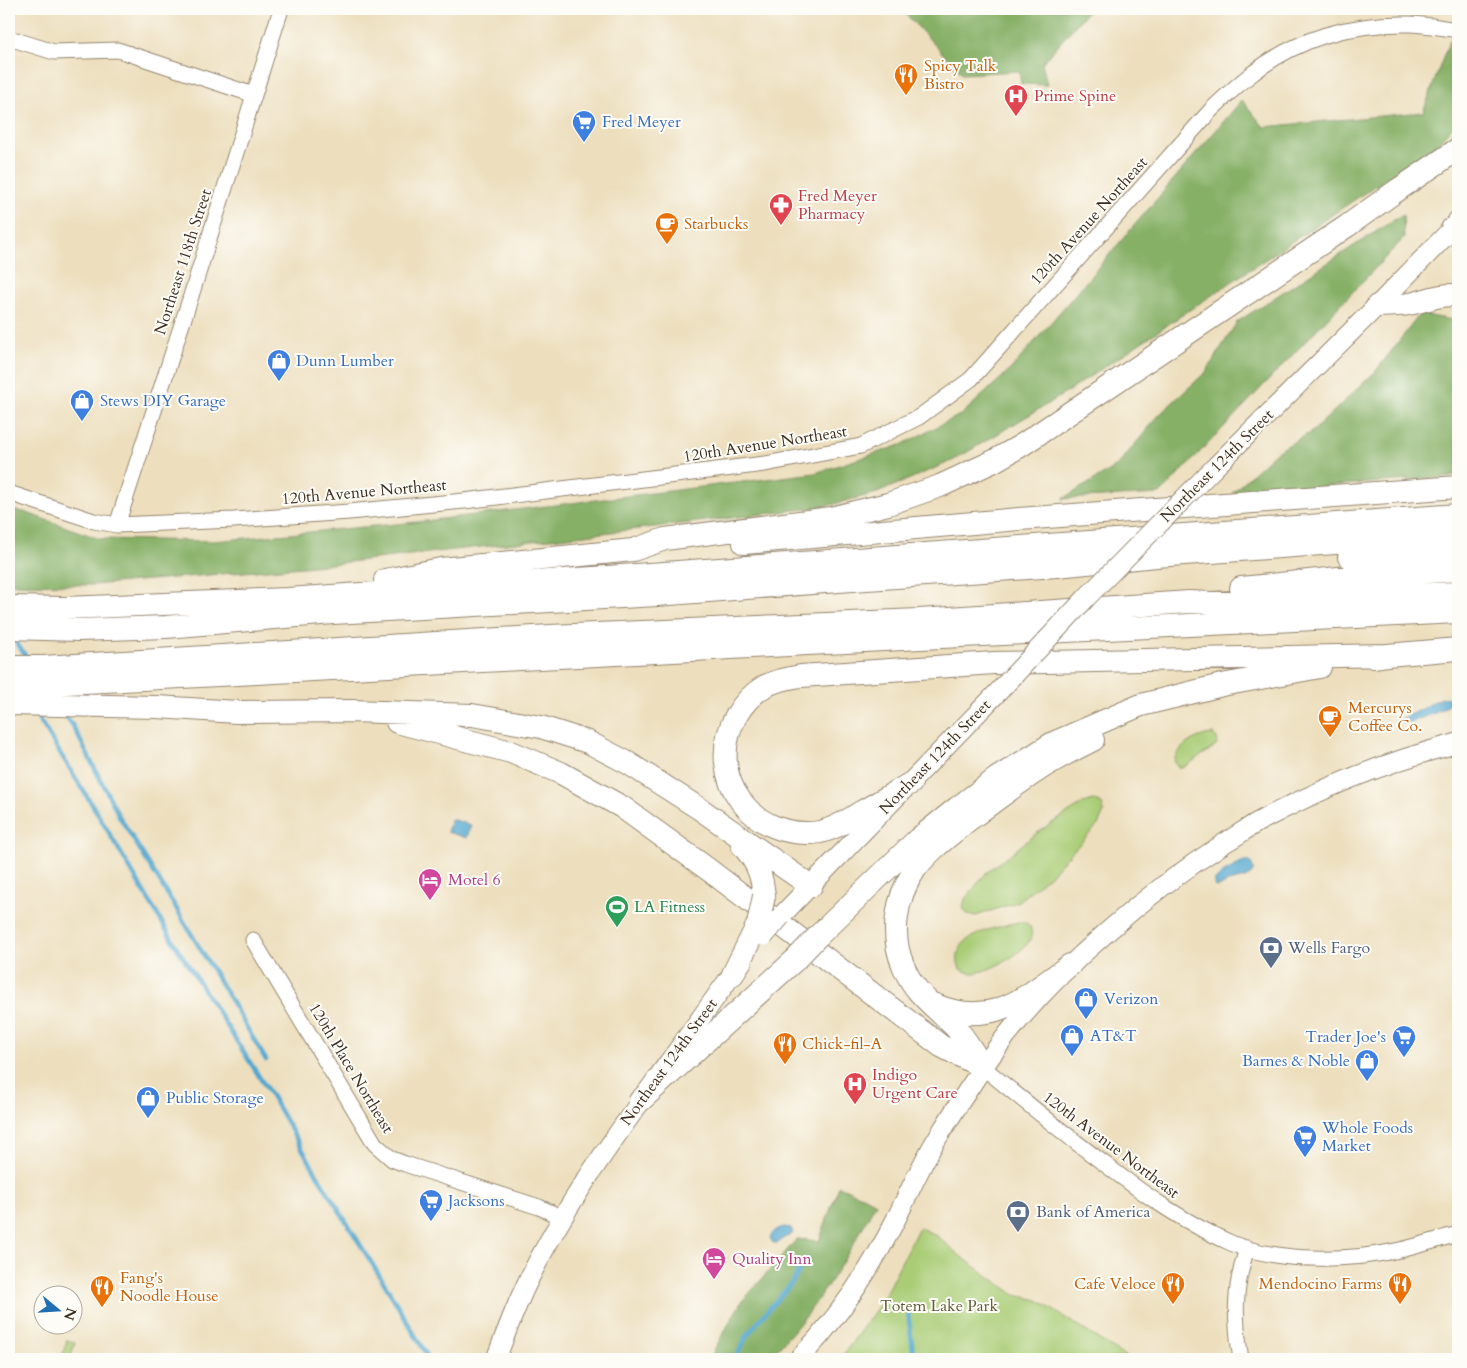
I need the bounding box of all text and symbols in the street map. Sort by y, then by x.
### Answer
place label: Spicy Talk Bistro [924,55,997,95]
restaurant icon: Spicy Talk Bistro [893,62,919,96]
hospital icon: Prime Spine [1003,83,1029,117]
place label: Prime Spine [1034,85,1116,107]
supermarket icon: Fred Meyer [571,109,597,143]
place label: Fred Meyer [602,111,681,133]
street label: 120th Avenue Northeast [1025,152,1153,290]
place label: Fred Meyer Pharmacy [798,185,877,225]
street label: Northeast 118th Street [149,186,217,338]
pharmacy icon: Fred Meyer Pharmacy [768,192,794,226]
cafe icon: Starbucks [654,211,680,245]
place label: Starbucks [684,213,748,235]
shop icon: Dunn Lumber [266,348,292,382]
place label: Dunn Lumber [296,350,394,372]
shop icon: Stews DIY Garage [69,388,95,422]
place label: Stews DIY Garage [100,390,226,412]
street label: Northeast 124th Street [1155,404,1279,528]
street label: 120th Avenue Northeast [682,420,848,468]
street label: 120th Avenue Northeast [281,474,447,510]
street label: Northeast 124th Street [874,695,996,819]
place label: Mercurys Coffee Co. [1348,697,1422,737]
cafe icon: Mercurys Coffee Co. [1317,704,1343,738]
hotel icon: Motel 6 [417,867,443,901]
place label: Motel 6 [448,869,501,891]
sports icon: LA Fitness [604,894,630,928]
place label: LA Fitness [634,896,705,918]
bank icon: Wells Fargo [1258,935,1284,969]
place label: Wells Fargo [1287,937,1371,959]
shop icon: Verizon [1073,986,1099,1020]
place label: Verizon [1104,988,1158,1010]
street label: Northeast 124th Street [615,994,723,1130]
street label: 120th Place Northeast [303,999,399,1137]
shop icon: AT&T [1059,1023,1085,1057]
supermarket icon: Trader Joe's [1391,1024,1417,1058]
place label: AT&T [1090,1025,1137,1047]
place label: Trader Joe's [1305,1026,1386,1048]
restaurant icon: Chick-fil-A [772,1031,798,1065]
place label: Chick-fil-A [802,1033,883,1055]
shop icon: Barnes & Noble [1354,1048,1380,1082]
place label: Barnes & Noble [1242,1050,1350,1072]
place label: Indigo Urgent Care [872,1064,958,1104]
hospital icon: Indigo Urgent Care [842,1071,868,1105]
shop icon: Public Storage [135,1085,161,1119]
street label: 120th Avenue Northeast [1038,1086,1184,1204]
place label: Public Storage [166,1087,264,1109]
place label: Whole Foods Market [1321,1117,1413,1157]
supermarket icon: Whole Foods Market [1292,1124,1318,1158]
supermarket icon: Jacksons [418,1188,444,1222]
place label: Jacksons [446,1190,505,1212]
bank icon: Bank of America [1005,1199,1031,1233]
place label: Bank of America [1036,1201,1150,1223]
hotel icon: Quality Inn [701,1246,727,1280]
place label: Quality Inn [732,1248,812,1270]
place label: Fang's Noodle House [120,1267,219,1307]
restaurant icon: Cafe Veloce [1160,1271,1186,1305]
restaurant icon: Mendocino Farms [1387,1271,1413,1305]
place label: Cafe Veloce [1074,1273,1156,1295]
place label: Mendocino Farms [1259,1273,1382,1295]
restaurant icon: Fang's Noodle House [89,1274,115,1308]
north arrow [32,1286,82,1336]
park label: Totem Lake Park [880,1295,998,1317]
text: N [59,1305,81,1323]

